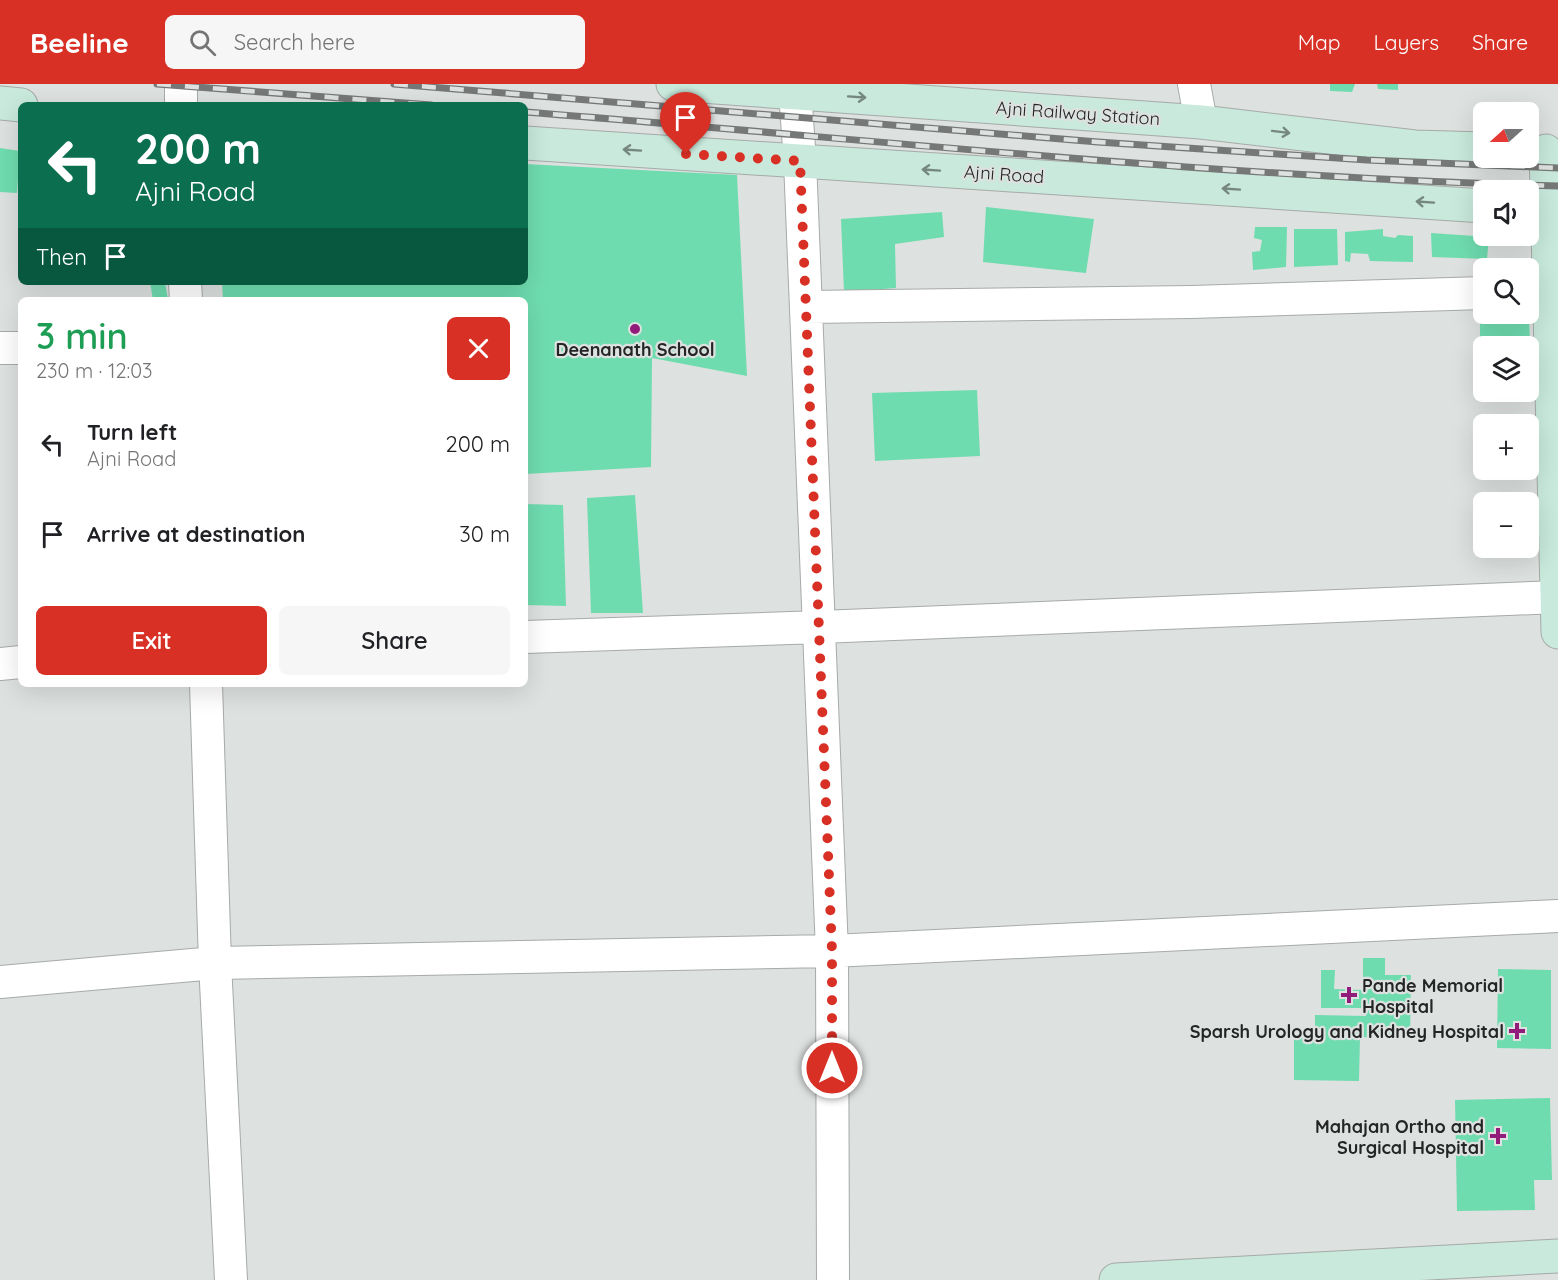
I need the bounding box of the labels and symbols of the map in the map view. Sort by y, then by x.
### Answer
one-way arrow [846,91,866,102]
pin [660,92,711,154]
street label: Ajni Railway Station [995,96,1161,130]
north arrow [1473,102,1539,168]
one-way arrow [1271,126,1291,137]
one-way arrow [622,144,642,155]
street label: Ajni Road [963,160,1045,188]
one-way arrow [922,164,942,175]
one-way arrow [1221,184,1241,195]
one-way arrow [1416,196,1436,207]
marker: Deenanath School [628,322,642,336]
place label: Deenanath School [555,338,715,361]
place label: Pande Memorial Hospital [1362,974,1503,1018]
marker: Pande Memorial Hospital [1340,986,1358,1004]
place label: Sparsh Urology and Kidney Hospital [1190,1020,1504,1043]
marker: Sparsh Urology and Kidney Hospital [1508,1022,1526,1040]
position arrow [800,1036,864,1100]
place label: Mahajan Ortho and Surgical Hospital [1315,1115,1484,1159]
marker: Mahajan Ortho and Surgical Hospital [1489,1127,1507,1145]

